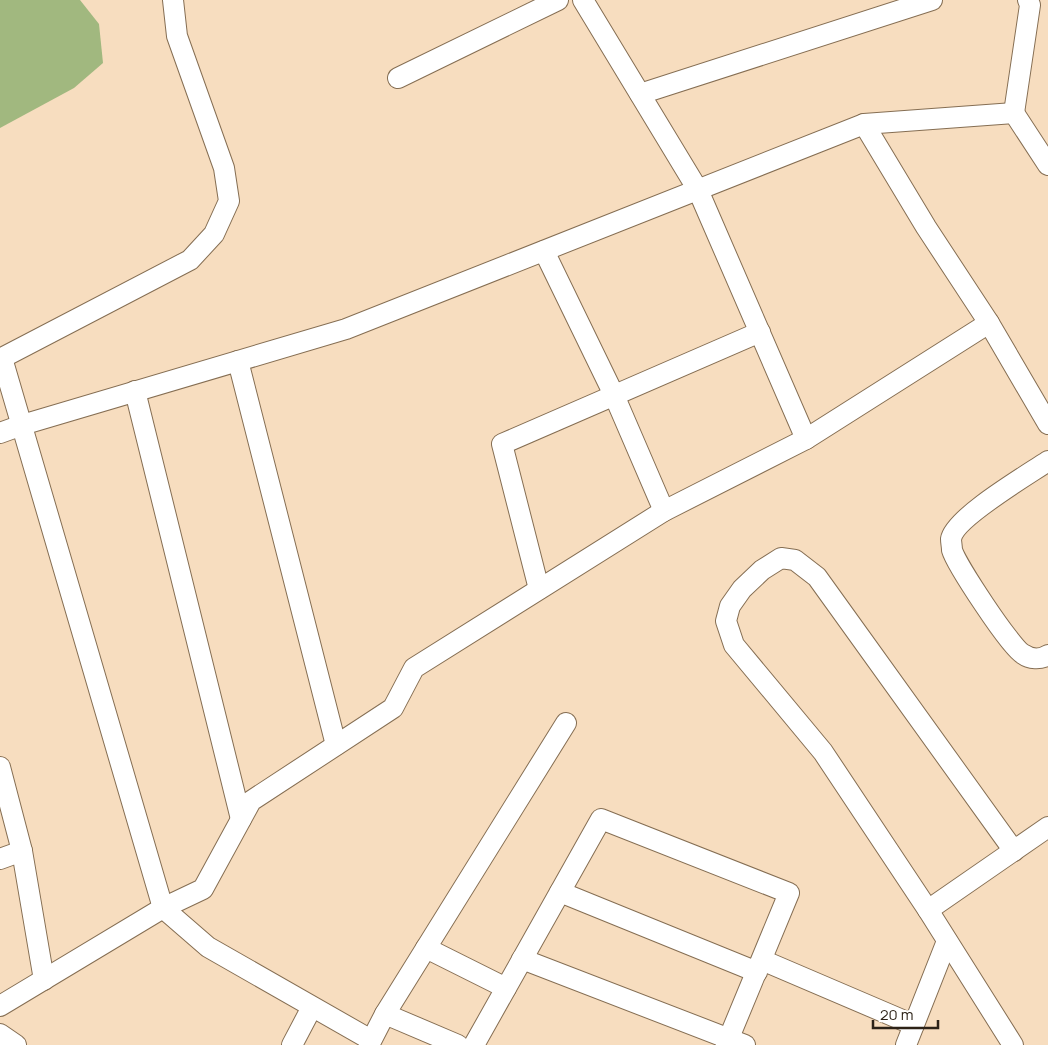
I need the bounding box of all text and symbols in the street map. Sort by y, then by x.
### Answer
scale bar [873,998,938,1030]
text: 20 m [880,1004,913,1025]

